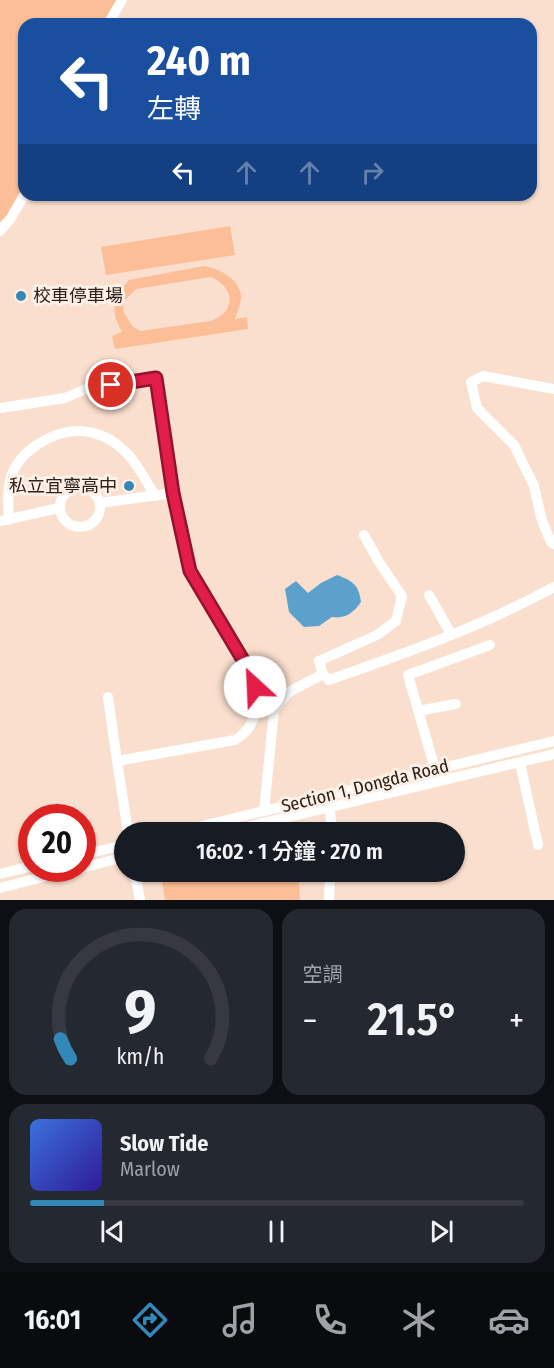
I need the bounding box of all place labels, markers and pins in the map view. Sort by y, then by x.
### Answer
place label: 校車停車場 [33,285,123,307]
marker: 校車停車場 [14,289,28,303]
pin [85,359,136,410]
place label: 私立宜寧高中 [9,475,117,497]
marker: 私立宜寧高中 [122,479,136,493]

